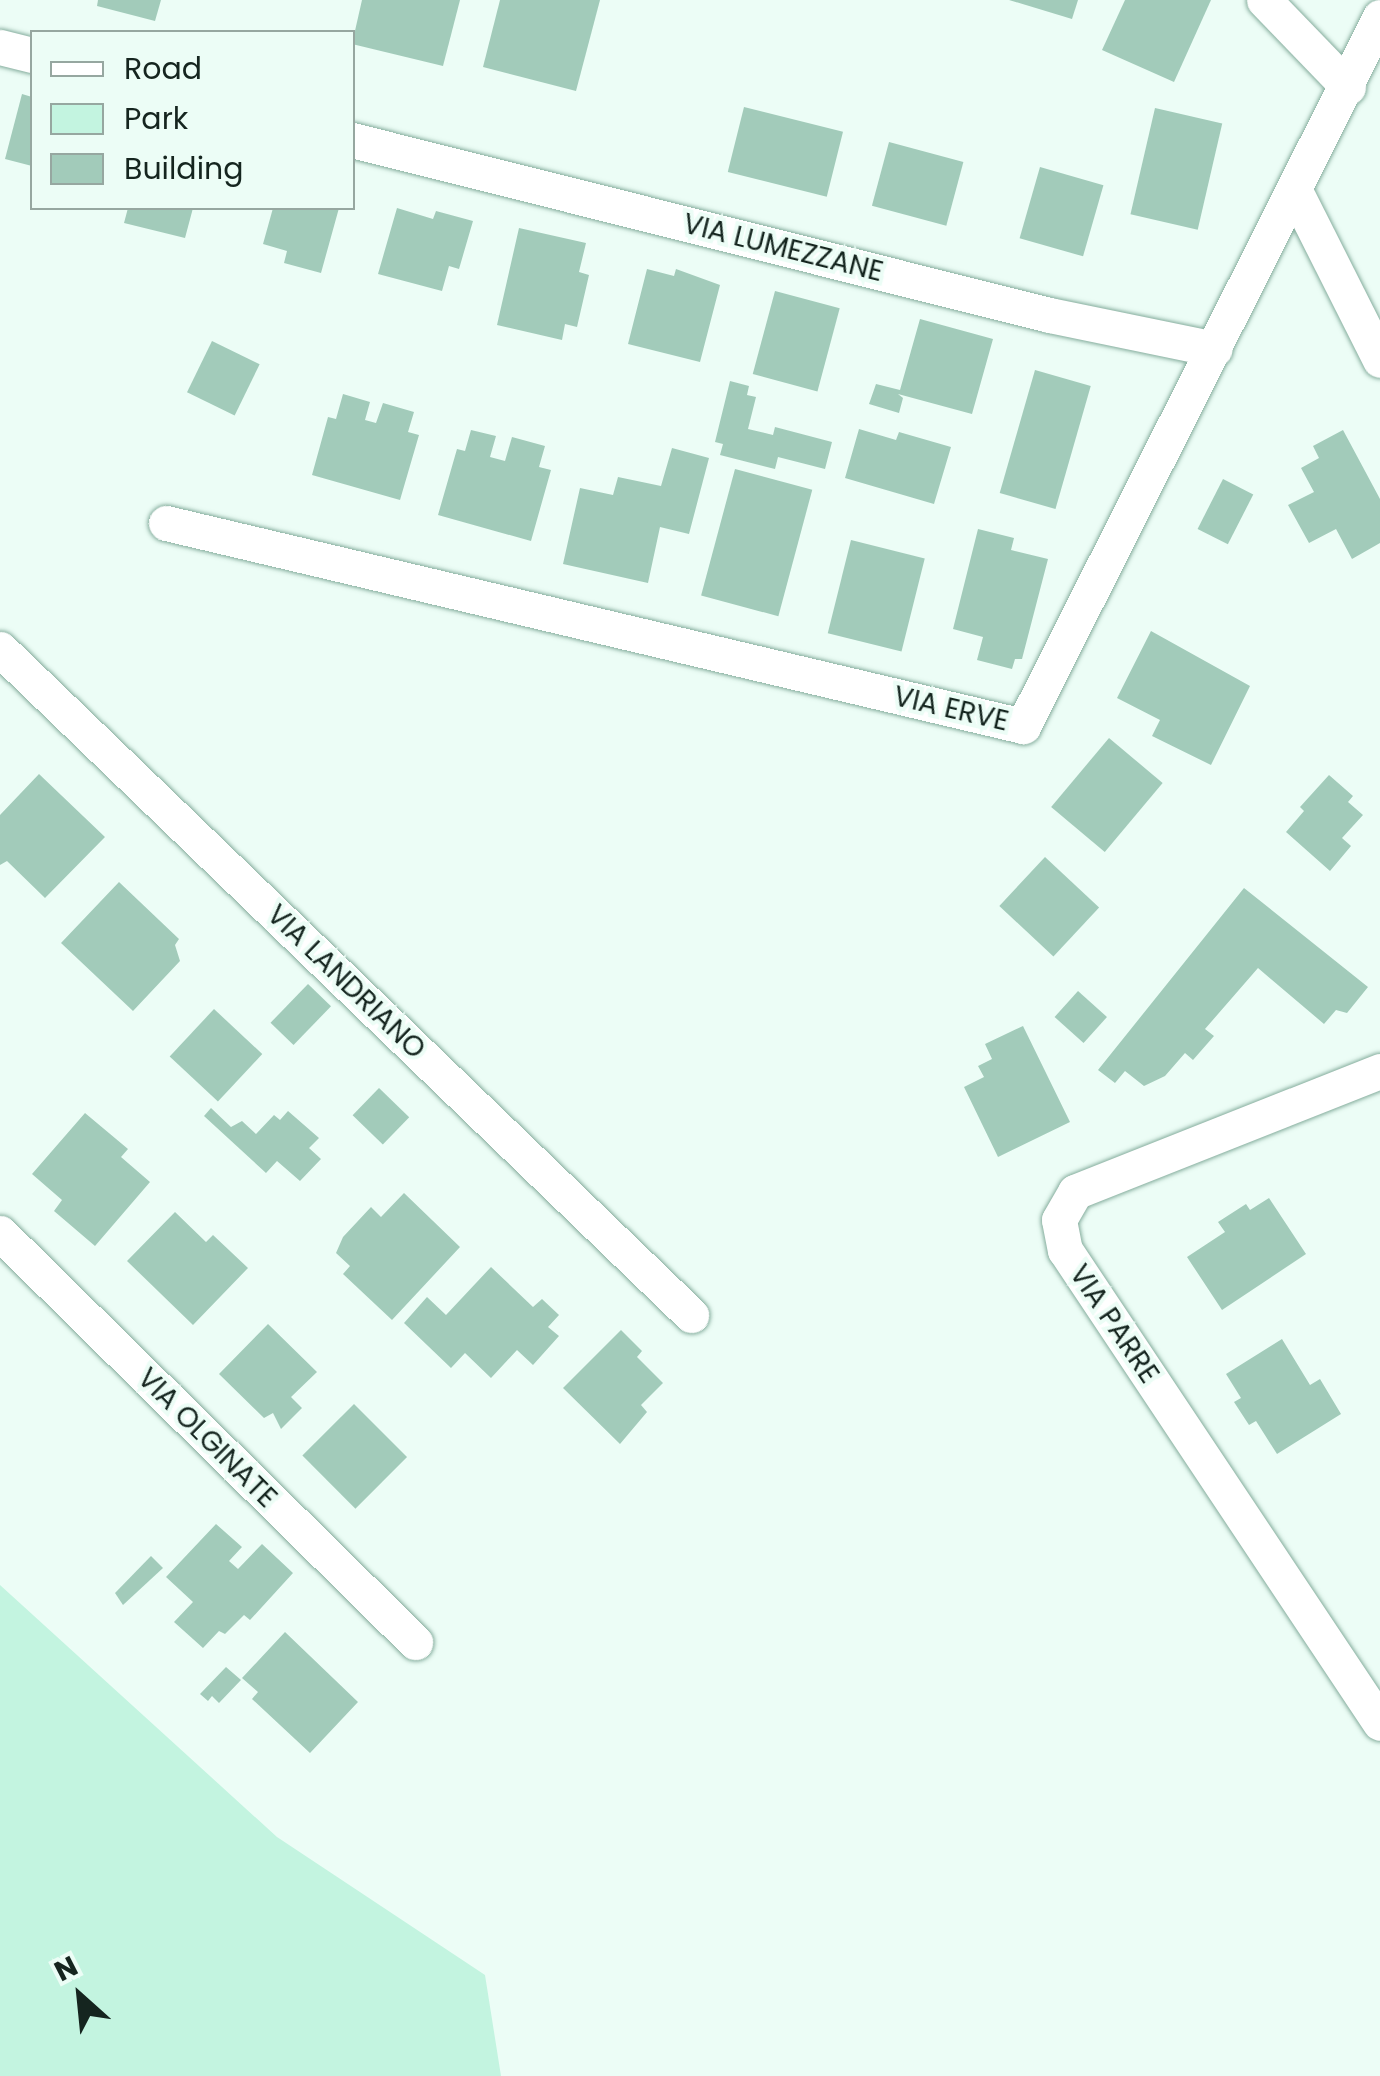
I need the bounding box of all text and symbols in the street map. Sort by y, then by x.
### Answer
legend [30,30,355,210]
text: Road [124,47,202,90]
text: Park [124,97,188,140]
text: Building [124,147,244,190]
street label: VIA LUMEZZANE [680,207,886,289]
street label: VIA ERVE [890,679,1012,739]
street label: VIA LANDRIANO [260,898,432,1066]
street label: VIA PARRE [1062,1258,1166,1390]
street label: VIA OLGINATE [130,1361,284,1515]
north arrow [30,1946,130,2046]
text: N [48,1947,84,1991]

